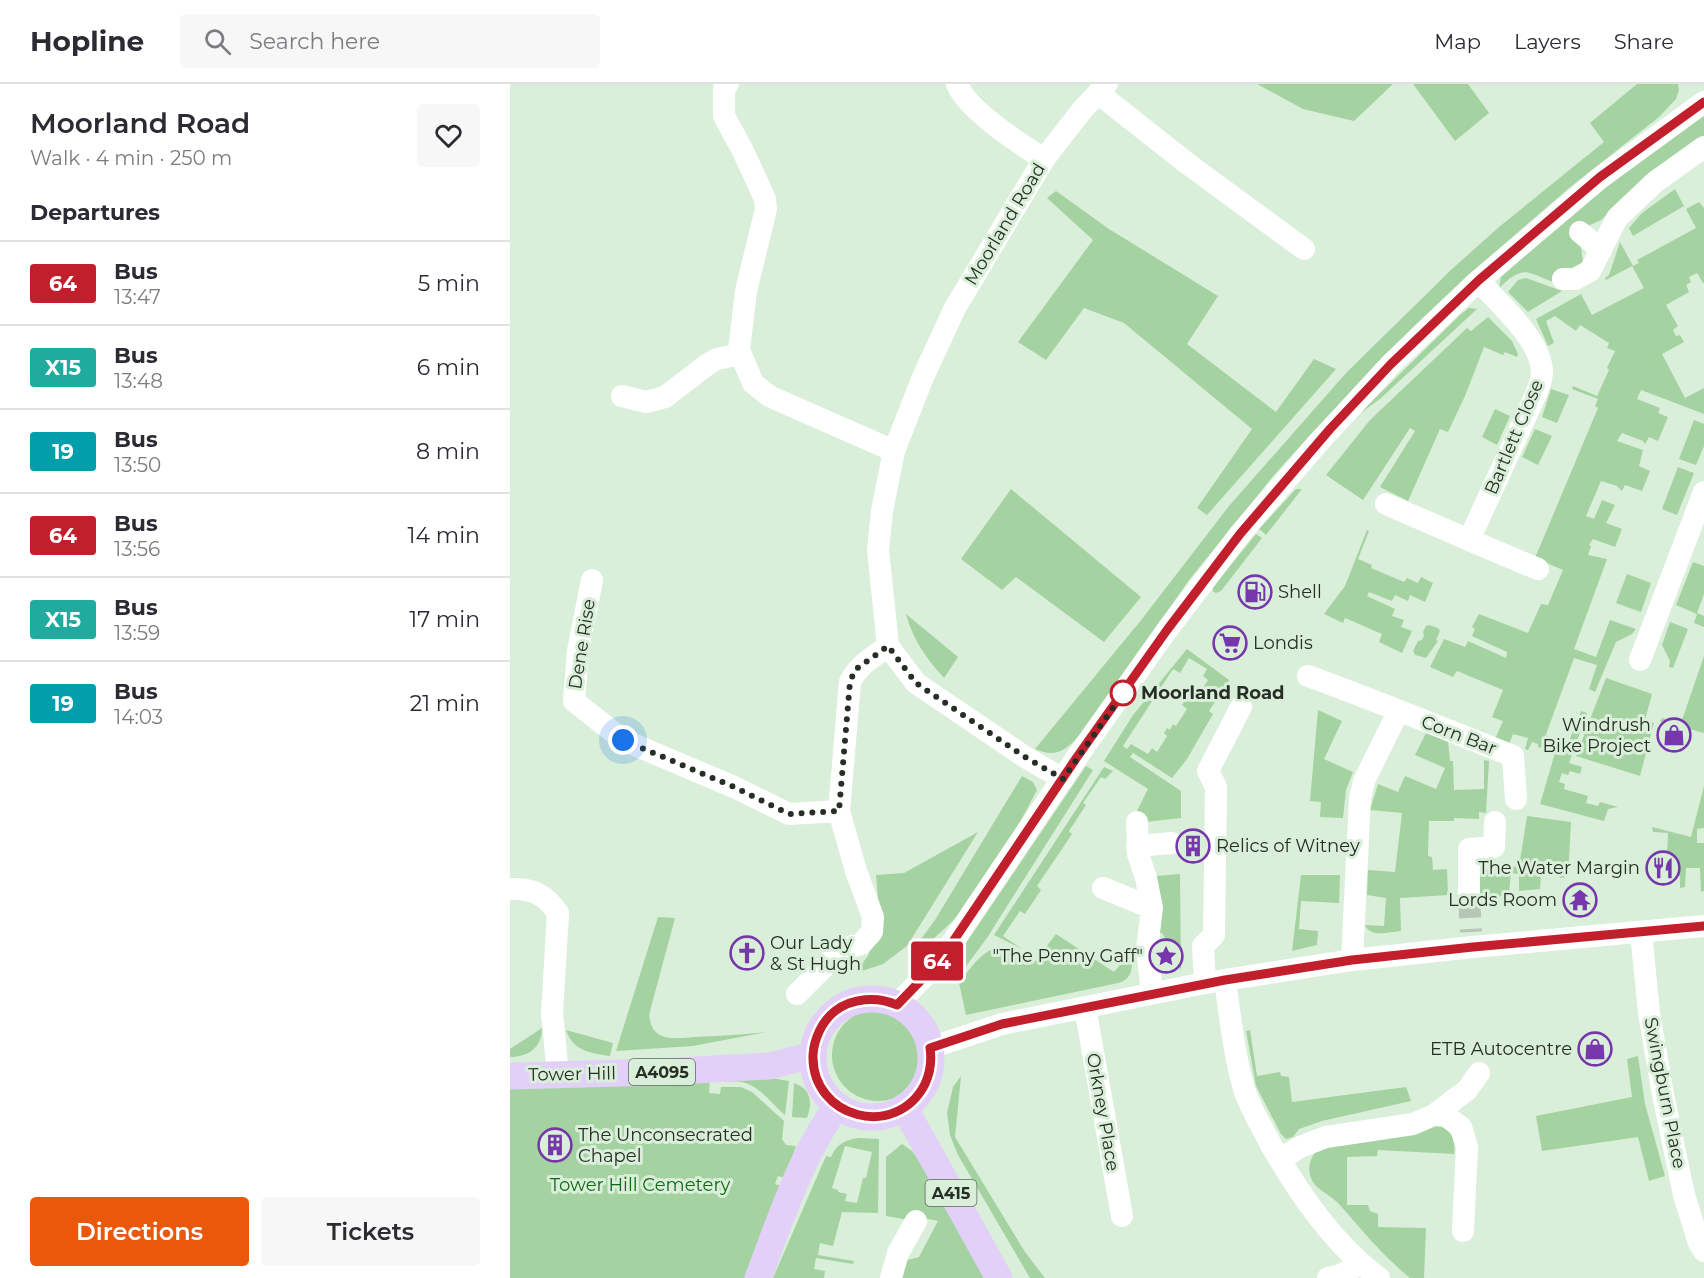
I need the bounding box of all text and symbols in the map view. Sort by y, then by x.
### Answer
search box [180,14,600,68]
text: Hopline [30,24,144,58]
icon: search [201,25,234,58]
text: Search here [249,28,380,55]
text: Map [1434,29,1481,54]
text: Layers [1514,29,1581,54]
text: Share [1614,29,1674,54]
button: heart [417,104,480,167]
text: Moorland Road [30,106,250,140]
text: Walk · 4 min · 250 m [30,146,232,170]
street label: Moorland Road [960,159,1050,289]
text: Departures [30,199,160,226]
text: Bus [114,258,158,285]
text: 5 min [418,270,480,297]
text: 64 [49,271,77,296]
text: 13:47 [114,285,161,309]
text: Bus [114,342,158,369]
text: 6 min [417,354,480,381]
text: X15 [45,355,81,380]
text: 13:48 [114,369,163,393]
street label: Bartlett Close [1480,376,1548,498]
text: Bus [114,426,158,453]
text: 8 min [416,438,480,465]
text: 19 [52,439,74,464]
text: 13:50 [114,453,161,477]
text: Bus [114,510,158,537]
text: 14 min [408,522,480,549]
text: 64 [49,523,77,548]
text: 13:56 [114,537,160,561]
fuel station icon: Shell [1237,574,1273,610]
place label: Shell [1278,581,1322,603]
text: Bus [114,594,158,621]
street label: Dene Rise [564,597,600,691]
text: 17 min [409,606,480,633]
text: X15 [45,607,81,632]
text: 13:59 [114,621,160,645]
supermarket icon: Londis [1212,625,1248,661]
place label: Londis [1253,632,1313,654]
text: Bus [114,678,158,705]
marker: Moorland Road [1110,680,1136,706]
place label: Moorland Road [1141,682,1285,704]
text: 21 min [410,690,480,717]
text: 19 [52,691,74,716]
text: 14:03 [114,705,163,729]
street label: Corn Bar [1418,711,1500,759]
place label: Windrush Bike Project [1543,714,1651,757]
shop icon: Windrush Bike Project [1656,717,1692,753]
your location [608,725,638,755]
building icon: Relics of Witney [1175,828,1211,864]
place label: Relics of Witney [1216,835,1360,857]
restaurant icon: The Water Margin [1645,850,1681,886]
place label: The Water Margin [1478,857,1640,879]
temple icon: Lords Room [1562,882,1598,918]
place label: Lords Room [1448,889,1557,911]
place label: Our Lady & St Hugh [770,932,861,975]
church icon: Our Lady & St Hugh [729,935,765,971]
place icon: "The Penny Gaff" [1148,938,1184,974]
line badge: 64 [910,942,964,980]
place label: "The Penny Gaff" [993,945,1143,967]
text: 64 [923,949,951,974]
street label: Swingburn Place [1640,1016,1690,1171]
shop icon: ETB Autocentre [1577,1031,1613,1067]
place label: ETB Autocentre [1430,1038,1572,1060]
street label: Orkney Place [1082,1051,1124,1173]
road number: A4095 [629,1059,695,1085]
street label: Tower Hill [528,1062,616,1086]
place label: The Unconsecrated Chapel [578,1124,753,1167]
building icon: The Unconsecrated Chapel [537,1127,573,1163]
park label: Tower Hill Cemetery [550,1174,730,1196]
road number: A415 [926,1180,976,1206]
button: Directions [30,1197,249,1266]
button: Tickets [261,1197,480,1266]

